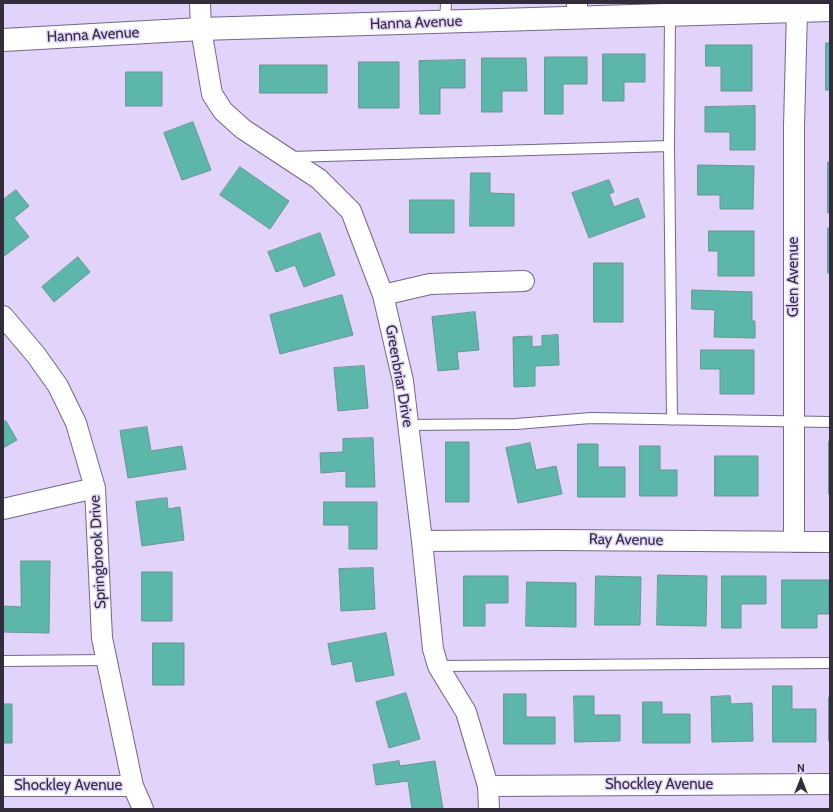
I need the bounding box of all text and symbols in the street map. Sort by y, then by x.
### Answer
street label: Hanna Avenue [369,12,463,34]
street label: Hanna Avenue [46,24,140,46]
street label: Glen Avenue [785,237,803,317]
street label: Greenbriar Drive [381,323,417,429]
street label: Springbrook Drive [86,495,110,609]
street label: Ray Avenue [589,530,663,550]
north arrow [781,760,821,800]
text: N [797,761,805,775]
street label: Shockley Avenue [605,776,713,794]
street label: Shockley Avenue [14,777,122,795]

